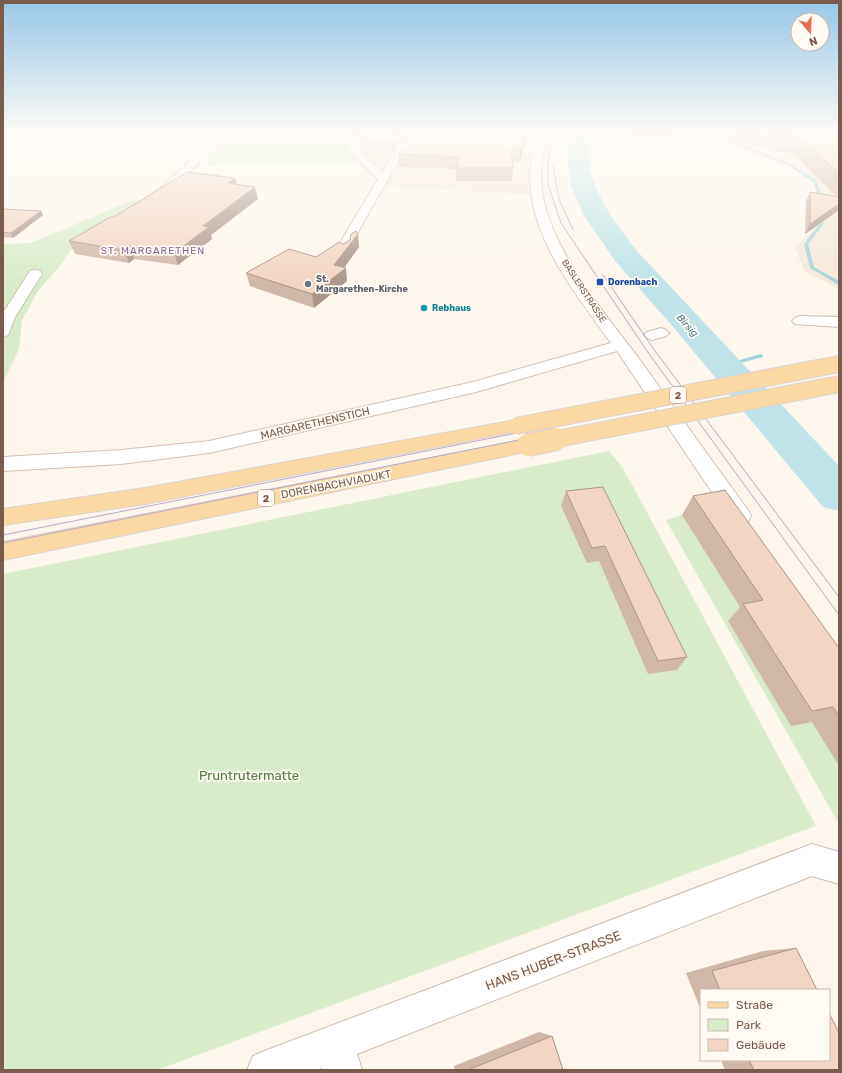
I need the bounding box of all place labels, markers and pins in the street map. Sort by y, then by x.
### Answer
place label: St. Margarethen-Kirche [316,274,408,295]
marker: Dorenbach [595,277,605,287]
place label: Dorenbach [608,277,657,287]
marker: St. Margarethen-Kirche [303,279,313,289]
marker: Rebhaus [419,303,429,313]
place label: Rebhaus [432,303,471,313]

